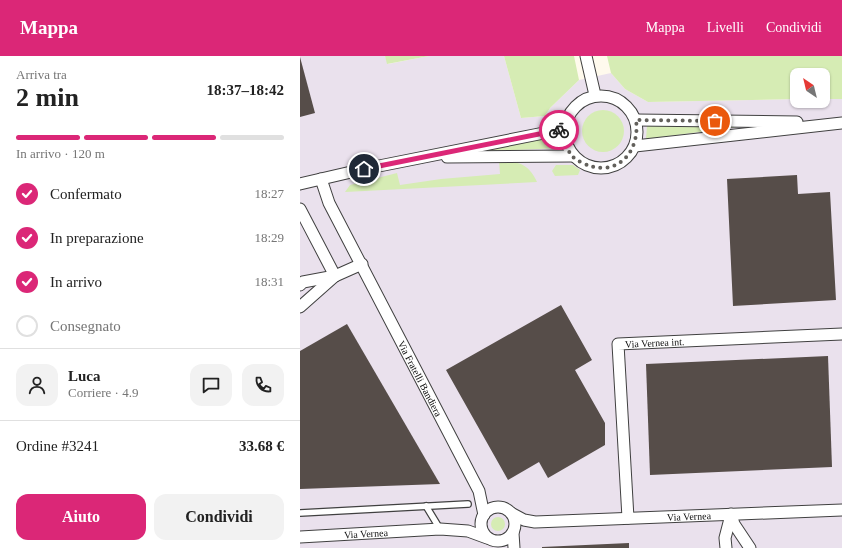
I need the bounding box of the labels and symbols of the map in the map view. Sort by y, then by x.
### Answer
north arrow [790,68,830,108]
pin [698,104,732,138]
courier [539,110,579,150]
pin [347,152,381,186]
street label: Via Vernea int. [625,336,685,349]
street label: Via Fratelli Bandiera [396,339,445,419]
street label: Via Vernea [667,510,712,522]
street label: Via Vernea [344,526,389,540]

